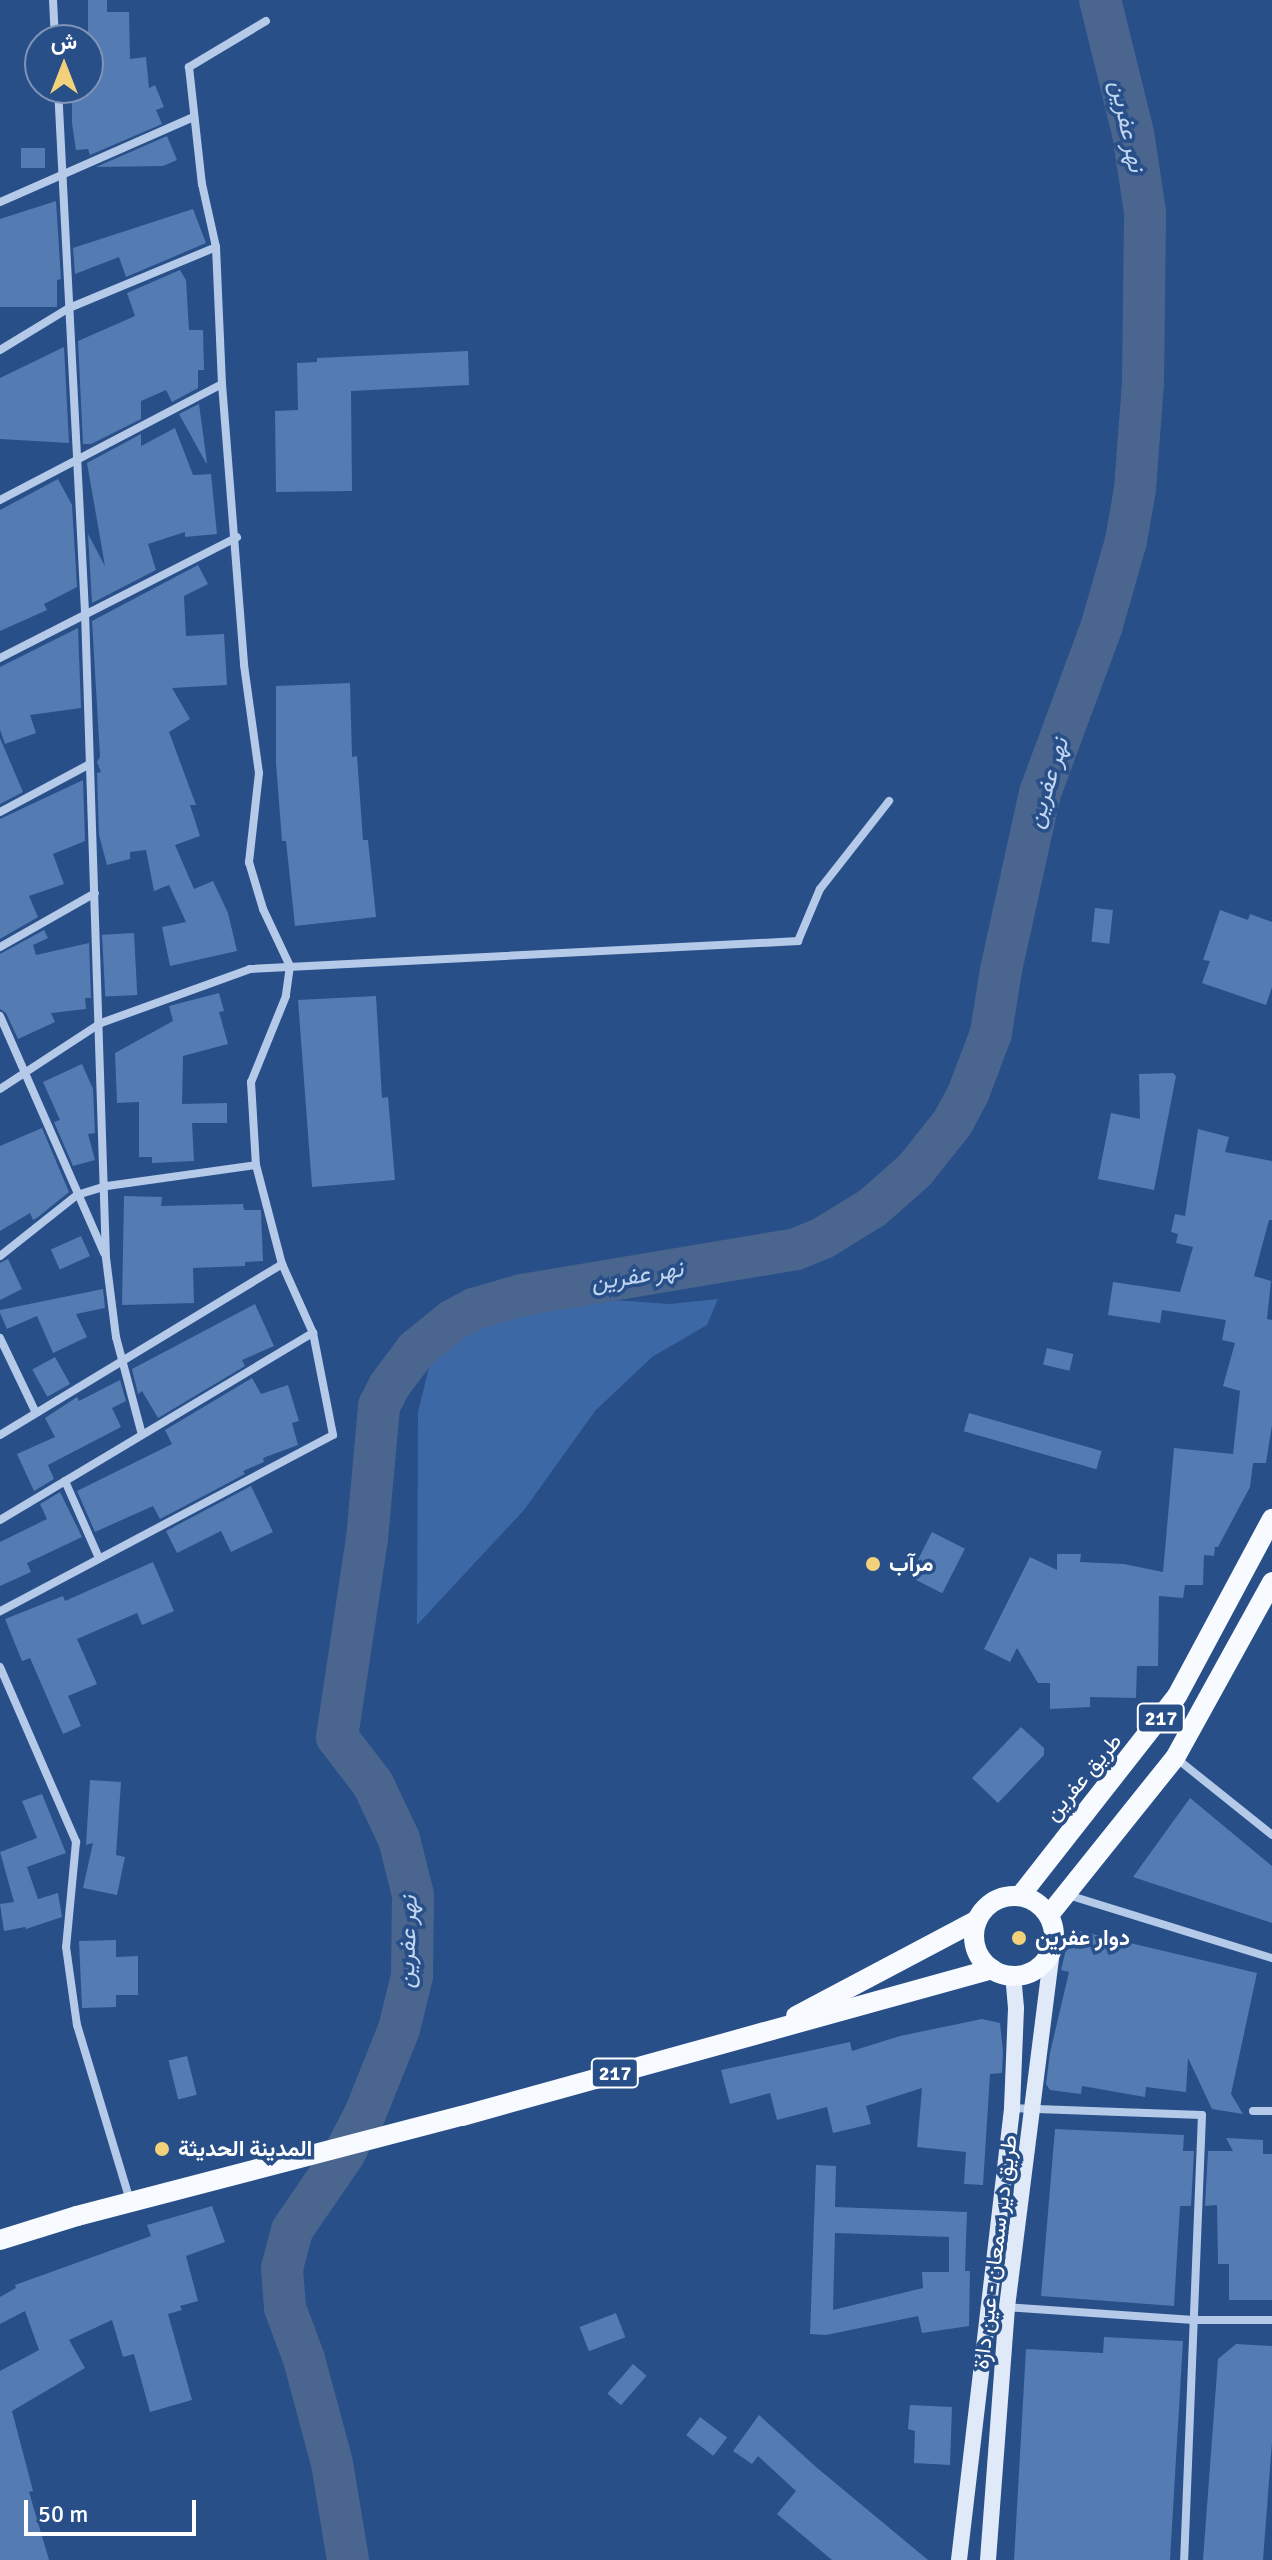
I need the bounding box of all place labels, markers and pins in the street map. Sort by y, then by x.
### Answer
place label: مرآب [889,1551,934,1577]
marker: مرآب [864,1555,882,1573]
place label: دوار عفرين [1035,1925,1130,1951]
marker: دوار عفرين [1010,1929,1028,1947]
place label: المدينة الحديثة [178,2136,312,2162]
marker: المدينة الحديثة [153,2140,171,2158]

